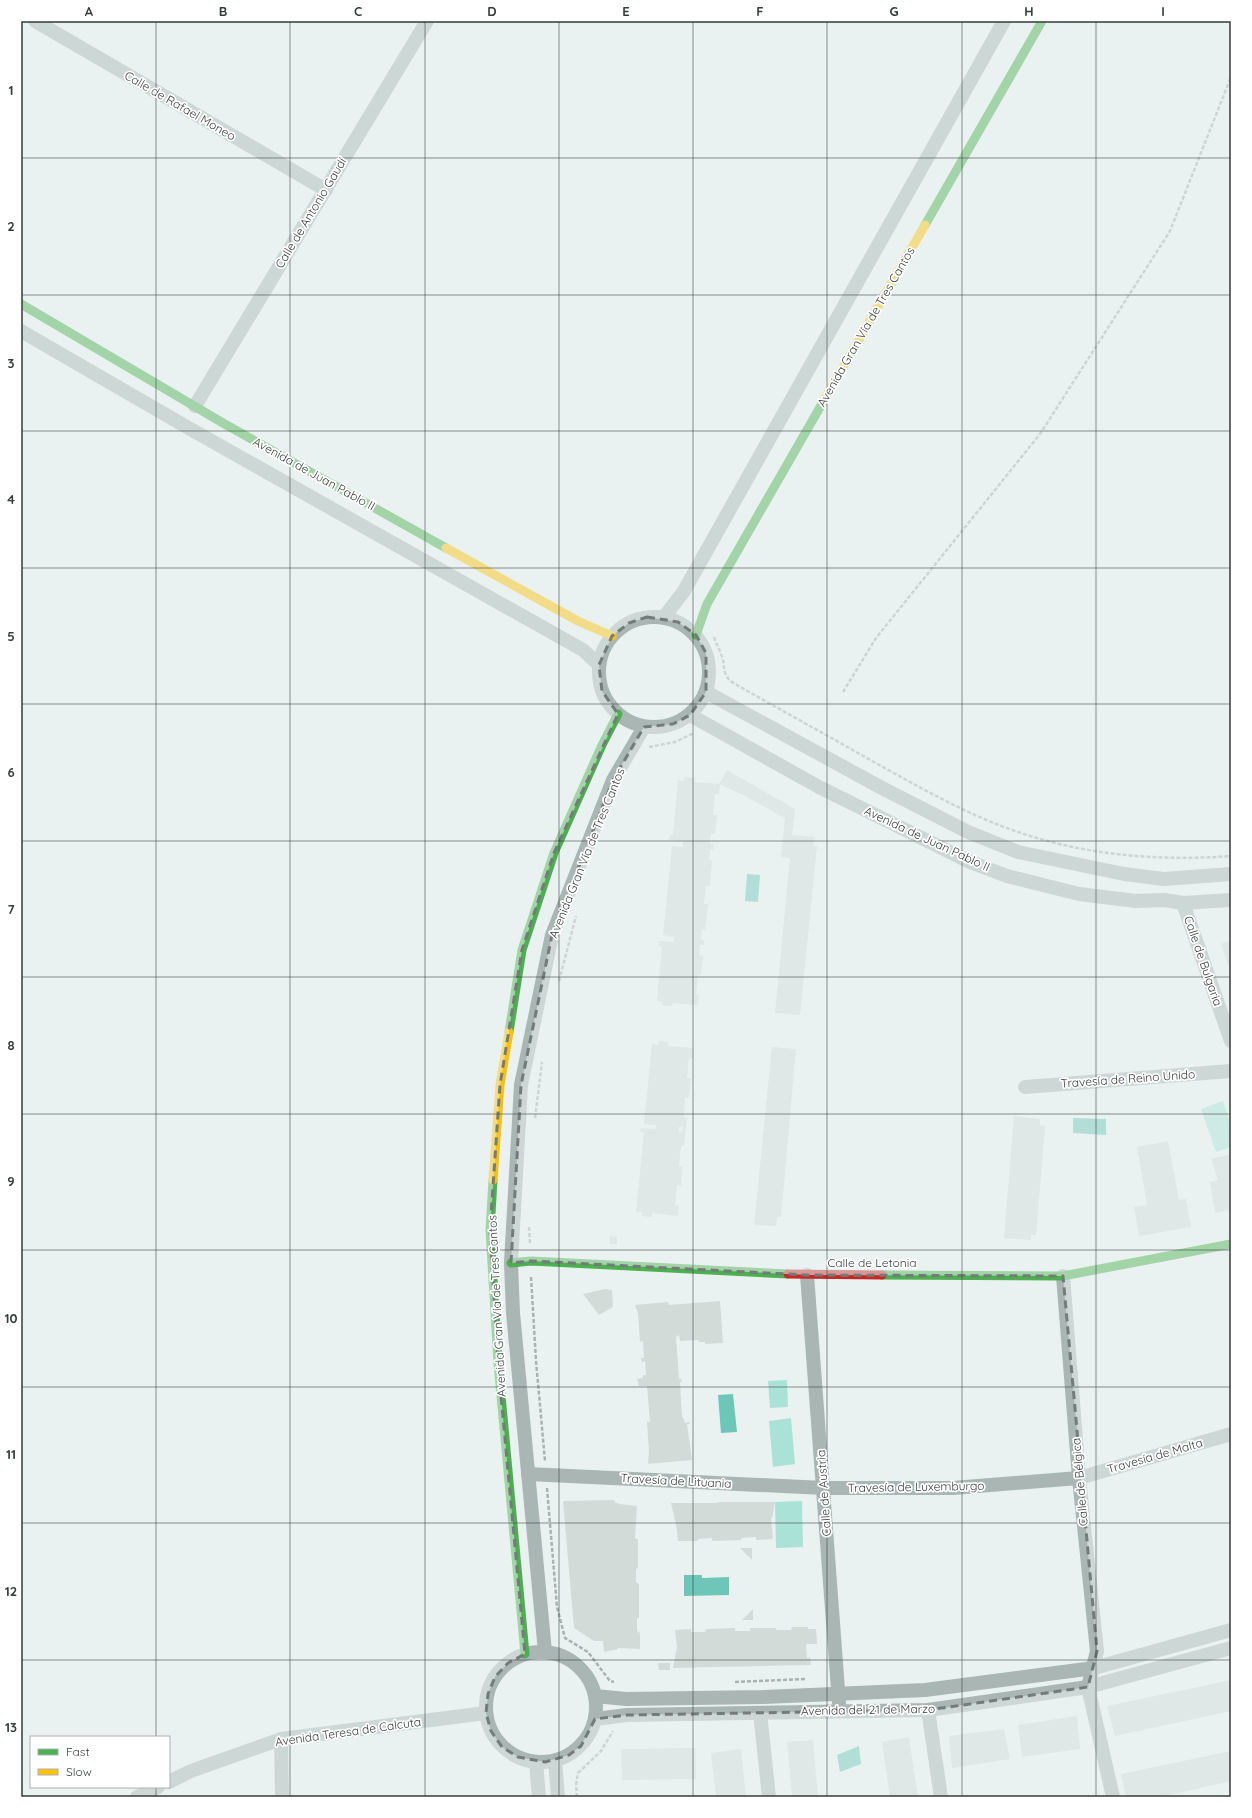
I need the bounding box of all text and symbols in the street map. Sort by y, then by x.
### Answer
text: A [85,3,94,19]
text: B [219,3,227,19]
text: C [354,3,362,19]
text: D [487,3,497,19]
text: E [622,3,630,19]
text: F [756,3,764,19]
text: G [889,3,899,19]
text: H [1024,3,1034,19]
text: I [1161,3,1165,19]
street label: Calle de Rafael Moneo [122,68,238,144]
text: 1 [8,82,14,98]
street label: Calle de Antonio Gaudí [272,154,350,271]
text: 2 [7,218,15,234]
street label: Avenida Gran Vía de Tres Cantos [814,244,918,409]
text: 3 [8,355,15,371]
street label: Avenida de Juan Pablo II [251,434,378,513]
text: 4 [7,491,15,507]
text: 5 [7,628,15,644]
text: 6 [7,764,15,780]
street label: Avenida Gran Vía de Tres Cantos [545,765,628,940]
street label: Avenida de Juan Pablo II [862,803,993,874]
text: 7 [7,901,15,917]
street label: Calle de Bulgaria [1181,914,1226,1008]
text: 8 [7,1037,15,1053]
street label: Travesía de Reino Unido [1060,1066,1196,1091]
text: 9 [7,1173,15,1189]
street label: Avenida Gran Vía de Tres Cantos [484,1214,509,1397]
street label: Calle de Letonia [827,1255,917,1270]
text: 10 [4,1310,18,1326]
street label: Travesía de Malta [1105,1435,1204,1476]
street label: Calle de Bélgica [1068,1437,1091,1527]
text: 11 [6,1446,16,1462]
street label: Calle de Austria [813,1449,834,1537]
street label: Travesía de Lituania [620,1470,732,1491]
street label: Travesía de Luxemburgo [847,1478,985,1495]
text: 12 [5,1583,17,1599]
street label: Avenida del 21 de Marzo [801,1701,935,1718]
street label: Avenida Teresa de Calcuta [274,1714,422,1749]
text: 13 [5,1719,17,1735]
legend [30,1736,170,1788]
text: Fast [66,1744,90,1759]
text: Slow [66,1764,92,1779]

